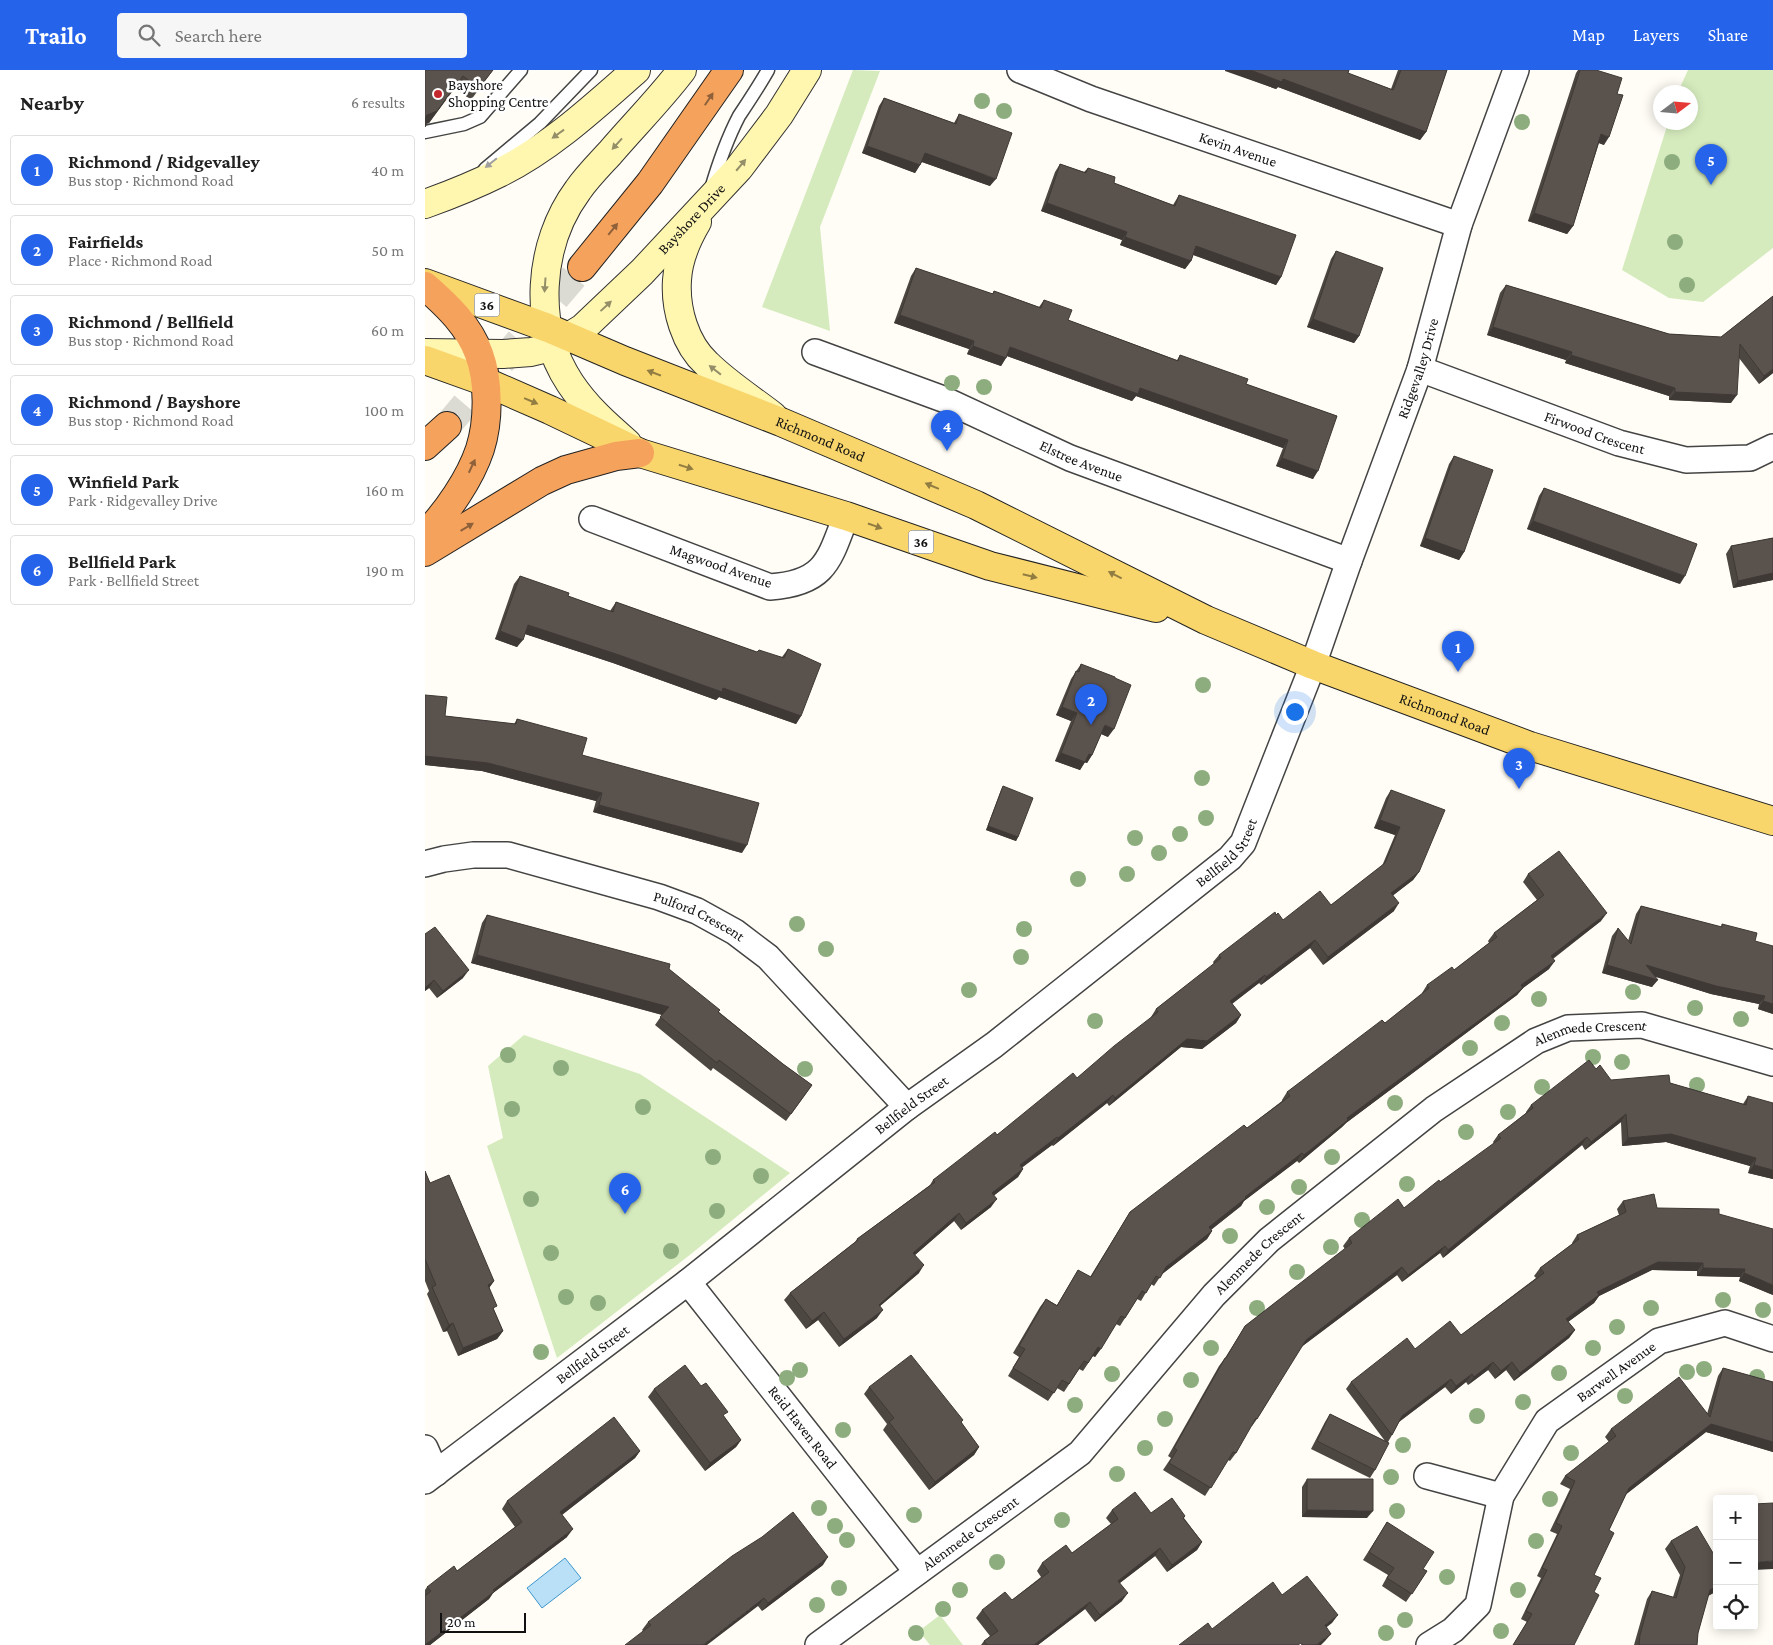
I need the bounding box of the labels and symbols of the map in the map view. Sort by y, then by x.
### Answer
place label: Bayshore Shopping Centre [448,77,549,111]
north arrow [1653,85,1698,130]
marker: Bayshore Shopping Centre [432,88,444,100]
one-way arrow [704,92,714,106]
one-way arrow [552,129,565,139]
street label: Kevin Avenue [1197,129,1279,170]
one-way arrow [612,138,623,151]
pin: 5 [1695,144,1727,185]
one-way arrow [486,157,498,169]
one-way arrow [735,160,747,172]
street label: Bayshore Drive [655,180,728,257]
one-way arrow [607,223,618,236]
one-way arrow [541,277,549,293]
road number: 36 [475,294,499,316]
one-way arrow [600,300,612,312]
street label: Ridgevalley Drive [1394,316,1442,421]
one-way arrow [709,365,722,376]
one-way arrow [647,368,661,376]
one-way arrow [524,398,538,406]
street label: Firwood Crescent [1542,408,1647,457]
pin: 4 [931,410,963,451]
street label: Richmond Road [774,413,867,465]
street label: Elstree Avenue [1037,437,1125,485]
one-way arrow [468,459,476,473]
one-way arrow [679,464,694,472]
one-way arrow [925,482,939,490]
one-way arrow [460,522,473,531]
one-way arrow [868,522,883,530]
road number: 36 [909,531,933,554]
street label: Magwood Avenue [667,541,775,592]
one-way arrow [1108,571,1122,579]
one-way arrow [1022,572,1037,580]
pin: 1 [1442,631,1474,672]
pin: 2 [1075,684,1107,725]
street label: Richmond Road [1397,690,1492,738]
your location [1282,699,1308,725]
pin: 3 [1503,748,1535,789]
street label: Bellfield Street [1192,815,1260,890]
street label: Pulford Crescent [652,888,749,945]
street label: Alenmede Crescent [1531,1017,1650,1049]
street label: Bellfield Street [872,1072,952,1137]
pin: 6 [609,1173,641,1214]
street label: Alenmede Crescent [1211,1207,1308,1298]
street label: Bellfield Street [553,1321,633,1387]
street label: Barwell Avenue [1574,1338,1659,1405]
street label: Reid Haven Road [765,1383,840,1472]
street label: Alenmede Crescent [919,1492,1022,1574]
scale bar [440,1610,526,1633]

